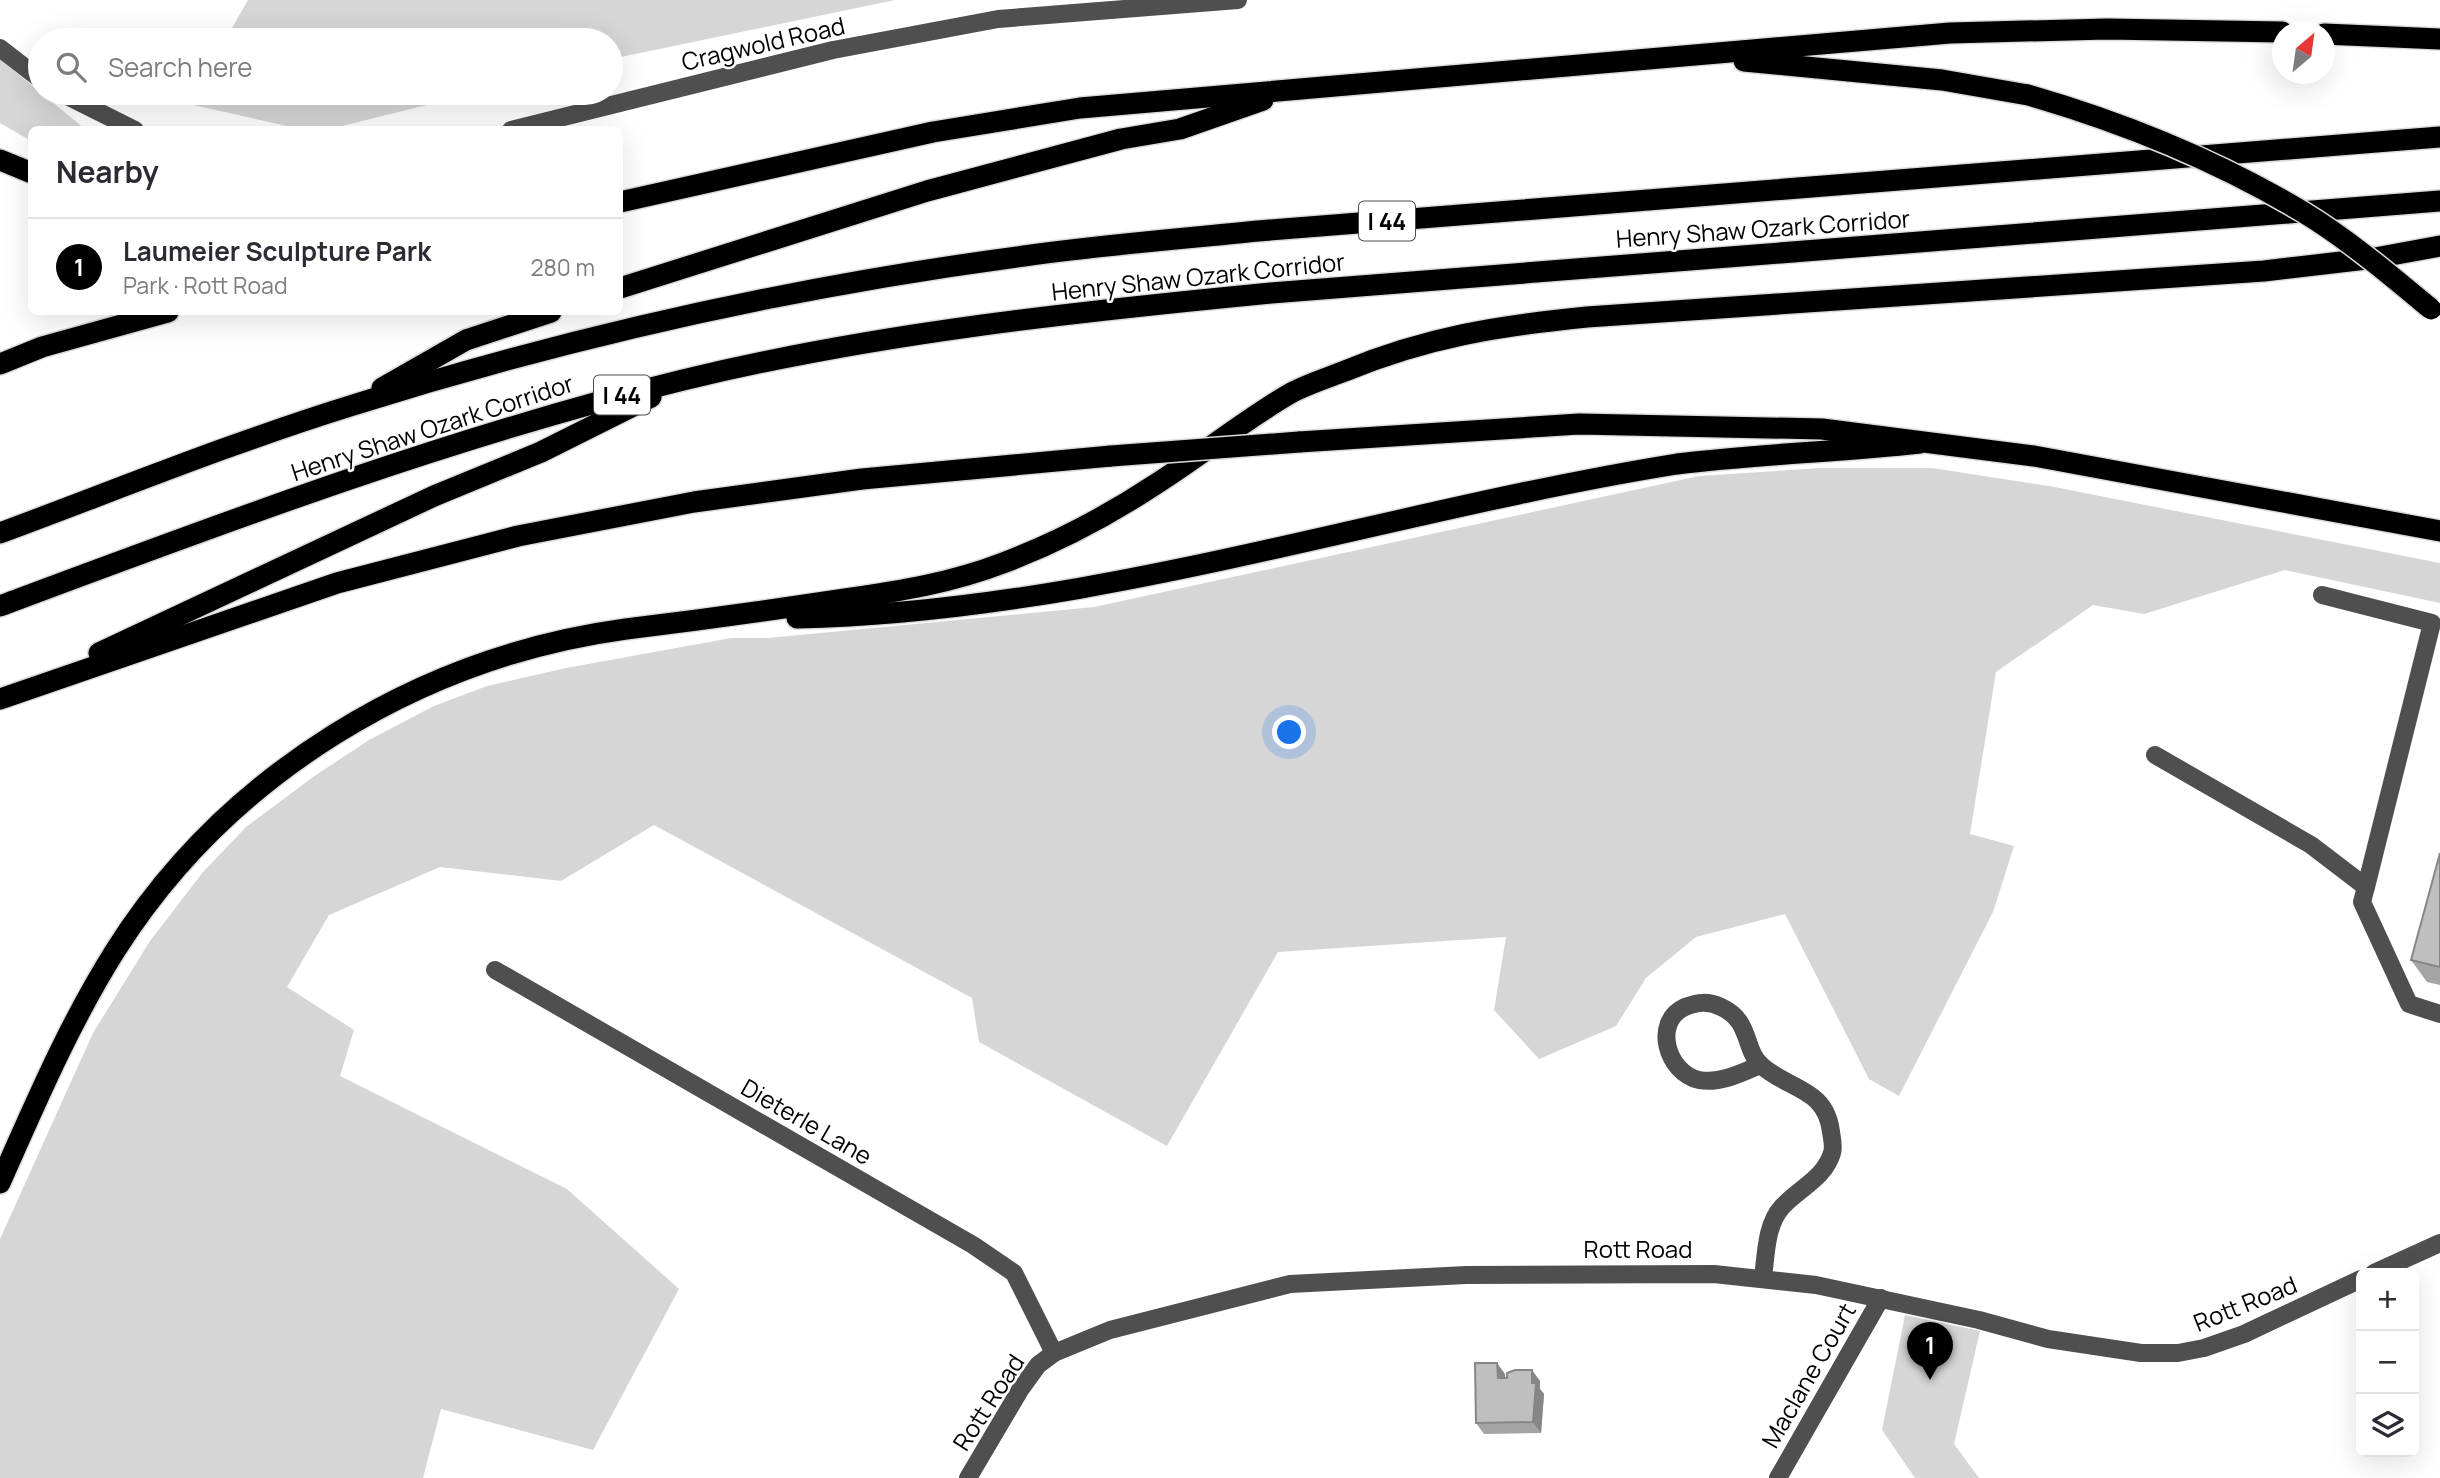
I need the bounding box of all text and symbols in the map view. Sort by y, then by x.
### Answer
street label: Cragwold Road [678,8,848,78]
north arrow [2272,21,2335,84]
search box [28,28,623,105]
icon: search [52,48,90,86]
text: Search here [108,49,253,85]
text: Nearby [56,151,159,192]
street label: Henry Shaw Ozark Corridor [1615,201,1912,255]
road number: I 44 [1359,202,1415,241]
text: Laumeier Sculpture Park [123,233,431,269]
street label: Henry Shaw Ozark Corridor [1050,244,1347,308]
text: 1 [74,251,84,283]
text: 280 m [530,251,595,283]
text: Park · Rott Road [123,269,288,301]
street label: Henry Shaw Ozark Corridor [287,366,578,488]
road number: I 44 [594,376,650,414]
your location [1272,715,1306,749]
street label: Dieterle Lane [736,1070,878,1172]
street label: Rott Road [1584,1232,1692,1265]
street label: Rott Road [2188,1267,2302,1339]
map controls [2356,1268,2419,1457]
button: + [2356,1268,2419,1331]
street label: Maclane Court [1753,1296,1863,1454]
pin: 1 [1907,1322,1953,1380]
button: − [2356,1331,2419,1394]
street label: Rott Road [945,1347,1031,1457]
button: layers [2356,1394,2419,1457]

